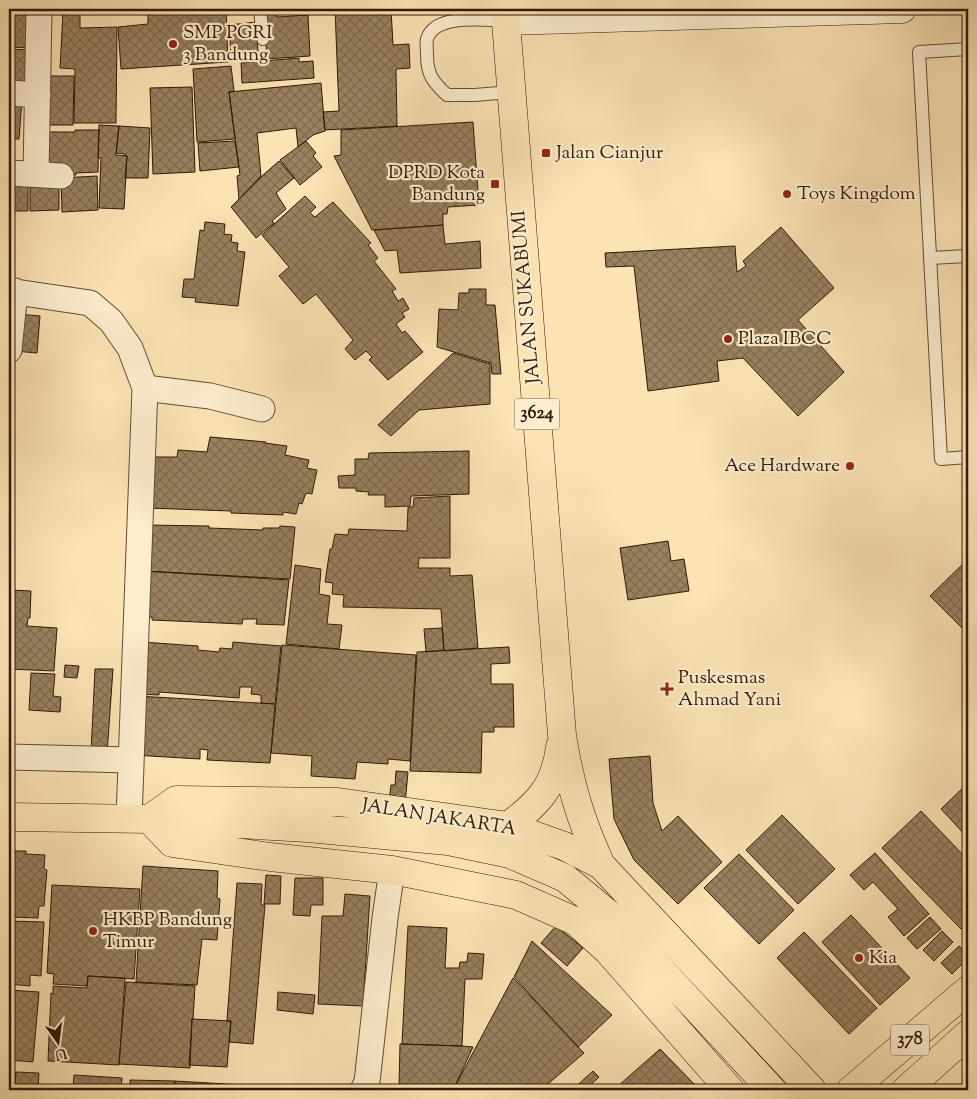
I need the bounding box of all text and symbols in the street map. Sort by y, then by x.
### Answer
place label: SMP PGRI 3 Bandung [183,20,272,69]
marker: SMP PGRI 3 Bandung [167,38,179,50]
place label: Jalan Cianjur [555,140,663,167]
marker: Jalan Cianjur [540,147,552,159]
place label: DPRD Kota Bandung [388,160,485,209]
marker: DPRD Kota Bandung [489,178,501,190]
place label: Toys Kingdom [797,181,916,208]
marker: Toys Kingdom [781,188,793,200]
street label: JALAN SUKABUMI [506,209,548,386]
place label: Plaza IBCC [738,326,832,353]
marker: Plaza IBCC [722,333,734,345]
road number: 3624 [514,398,560,429]
place label: Ace Hardware [724,453,840,480]
marker: Ace Hardware [844,460,856,472]
place label: Puskesmas Ahmad Yani [678,665,781,714]
marker: Puskesmas Ahmad Yani [660,682,674,696]
street label: JALAN JAKARTA [359,792,519,844]
place label: HKBP Bandung Timur [103,907,232,956]
marker: HKBP Bandung Timur [87,925,99,937]
place label: Kia [869,945,897,972]
marker: Kia [853,952,865,964]
north arrow [32,1016,82,1066]
road number: 378 [891,1024,929,1056]
text: U [52,1042,69,1064]

